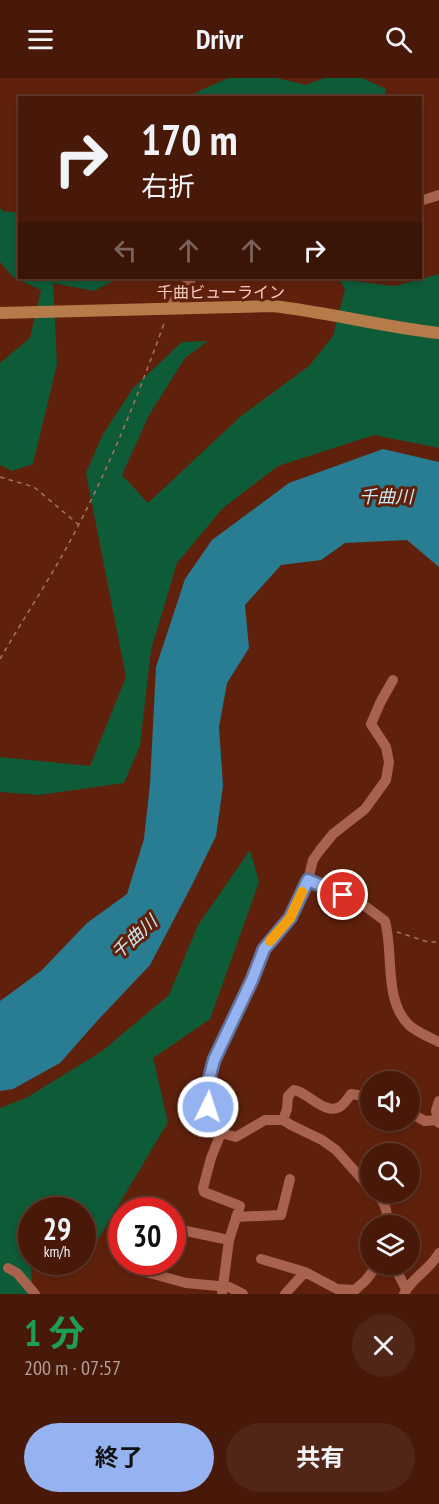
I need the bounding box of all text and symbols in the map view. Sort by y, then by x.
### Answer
text: Drivr [196,22,243,56]
icon: menu [24,23,57,56]
icon: search [382,23,415,56]
text: 170 m [141,112,238,167]
icon: right [42,120,120,198]
text: 右折 [141,169,195,203]
icon: left [109,234,142,267]
icon: ahead [172,234,205,267]
icon: ahead [235,234,268,267]
icon: right [298,234,331,267]
street label: 千曲ビューライン [157,282,285,302]
water label: 千曲川 [359,485,415,508]
pin [317,869,368,920]
icon: arrive [326,878,359,911]
water label: 千曲川 [106,909,163,964]
map controls [360,1071,420,1275]
button: sound [360,1071,420,1131]
position arrow [176,1075,240,1139]
button: search [360,1143,420,1203]
speed limit sign: 30 [108,1197,186,1275]
text: 29 [43,1209,71,1248]
button: layers [360,1215,420,1275]
text: km/h [44,1242,70,1261]
text: 1 分 [24,1309,85,1356]
button: close [352,1314,415,1377]
text: 200 m · 07:57 [24,1355,121,1381]
button: 終了 [24,1423,214,1492]
button: 共有 [226,1423,415,1492]

